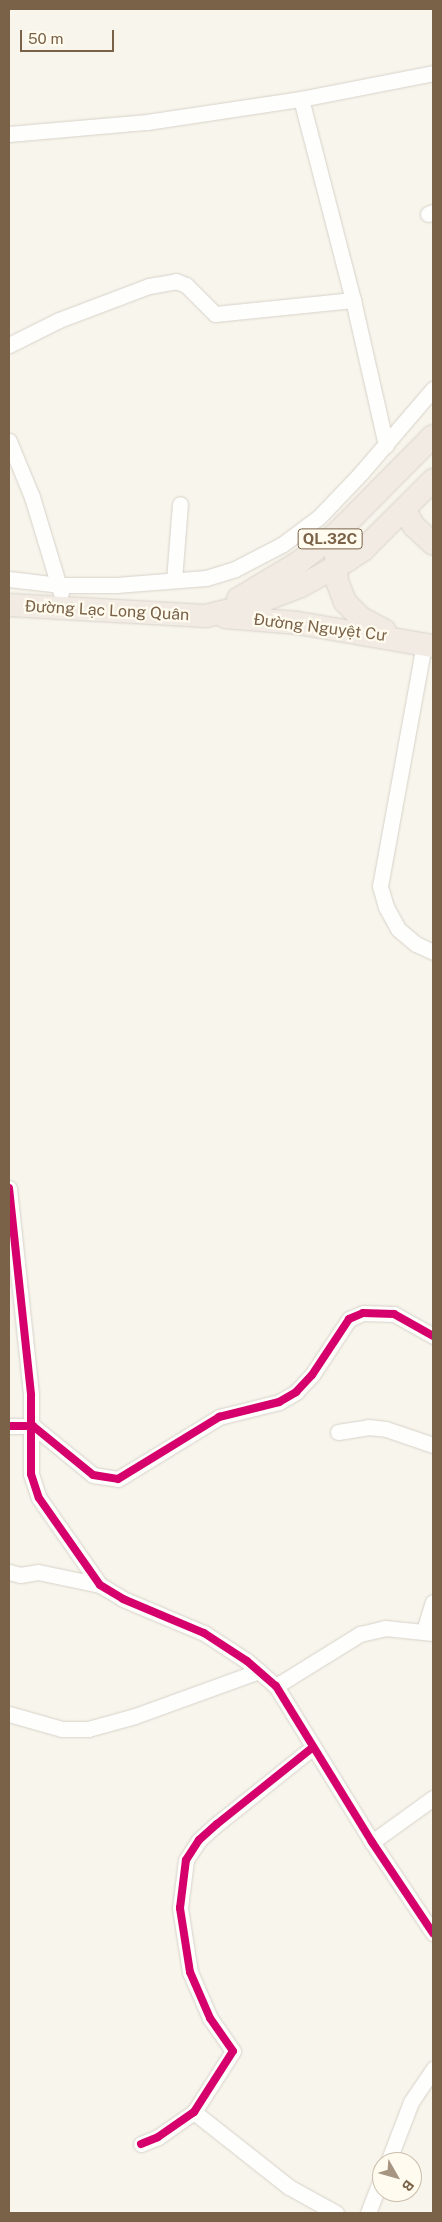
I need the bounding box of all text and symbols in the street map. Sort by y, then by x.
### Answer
scale bar [22,20,116,52]
text: 50 m [28,30,63,47]
road number: QL.32C [298,526,362,552]
street label: Đường Lạc Long Quân [24,597,190,625]
street label: Đường Nguyệt Cư [252,610,388,646]
north arrow [372,2152,422,2202]
text: B [399,2177,417,2194]

